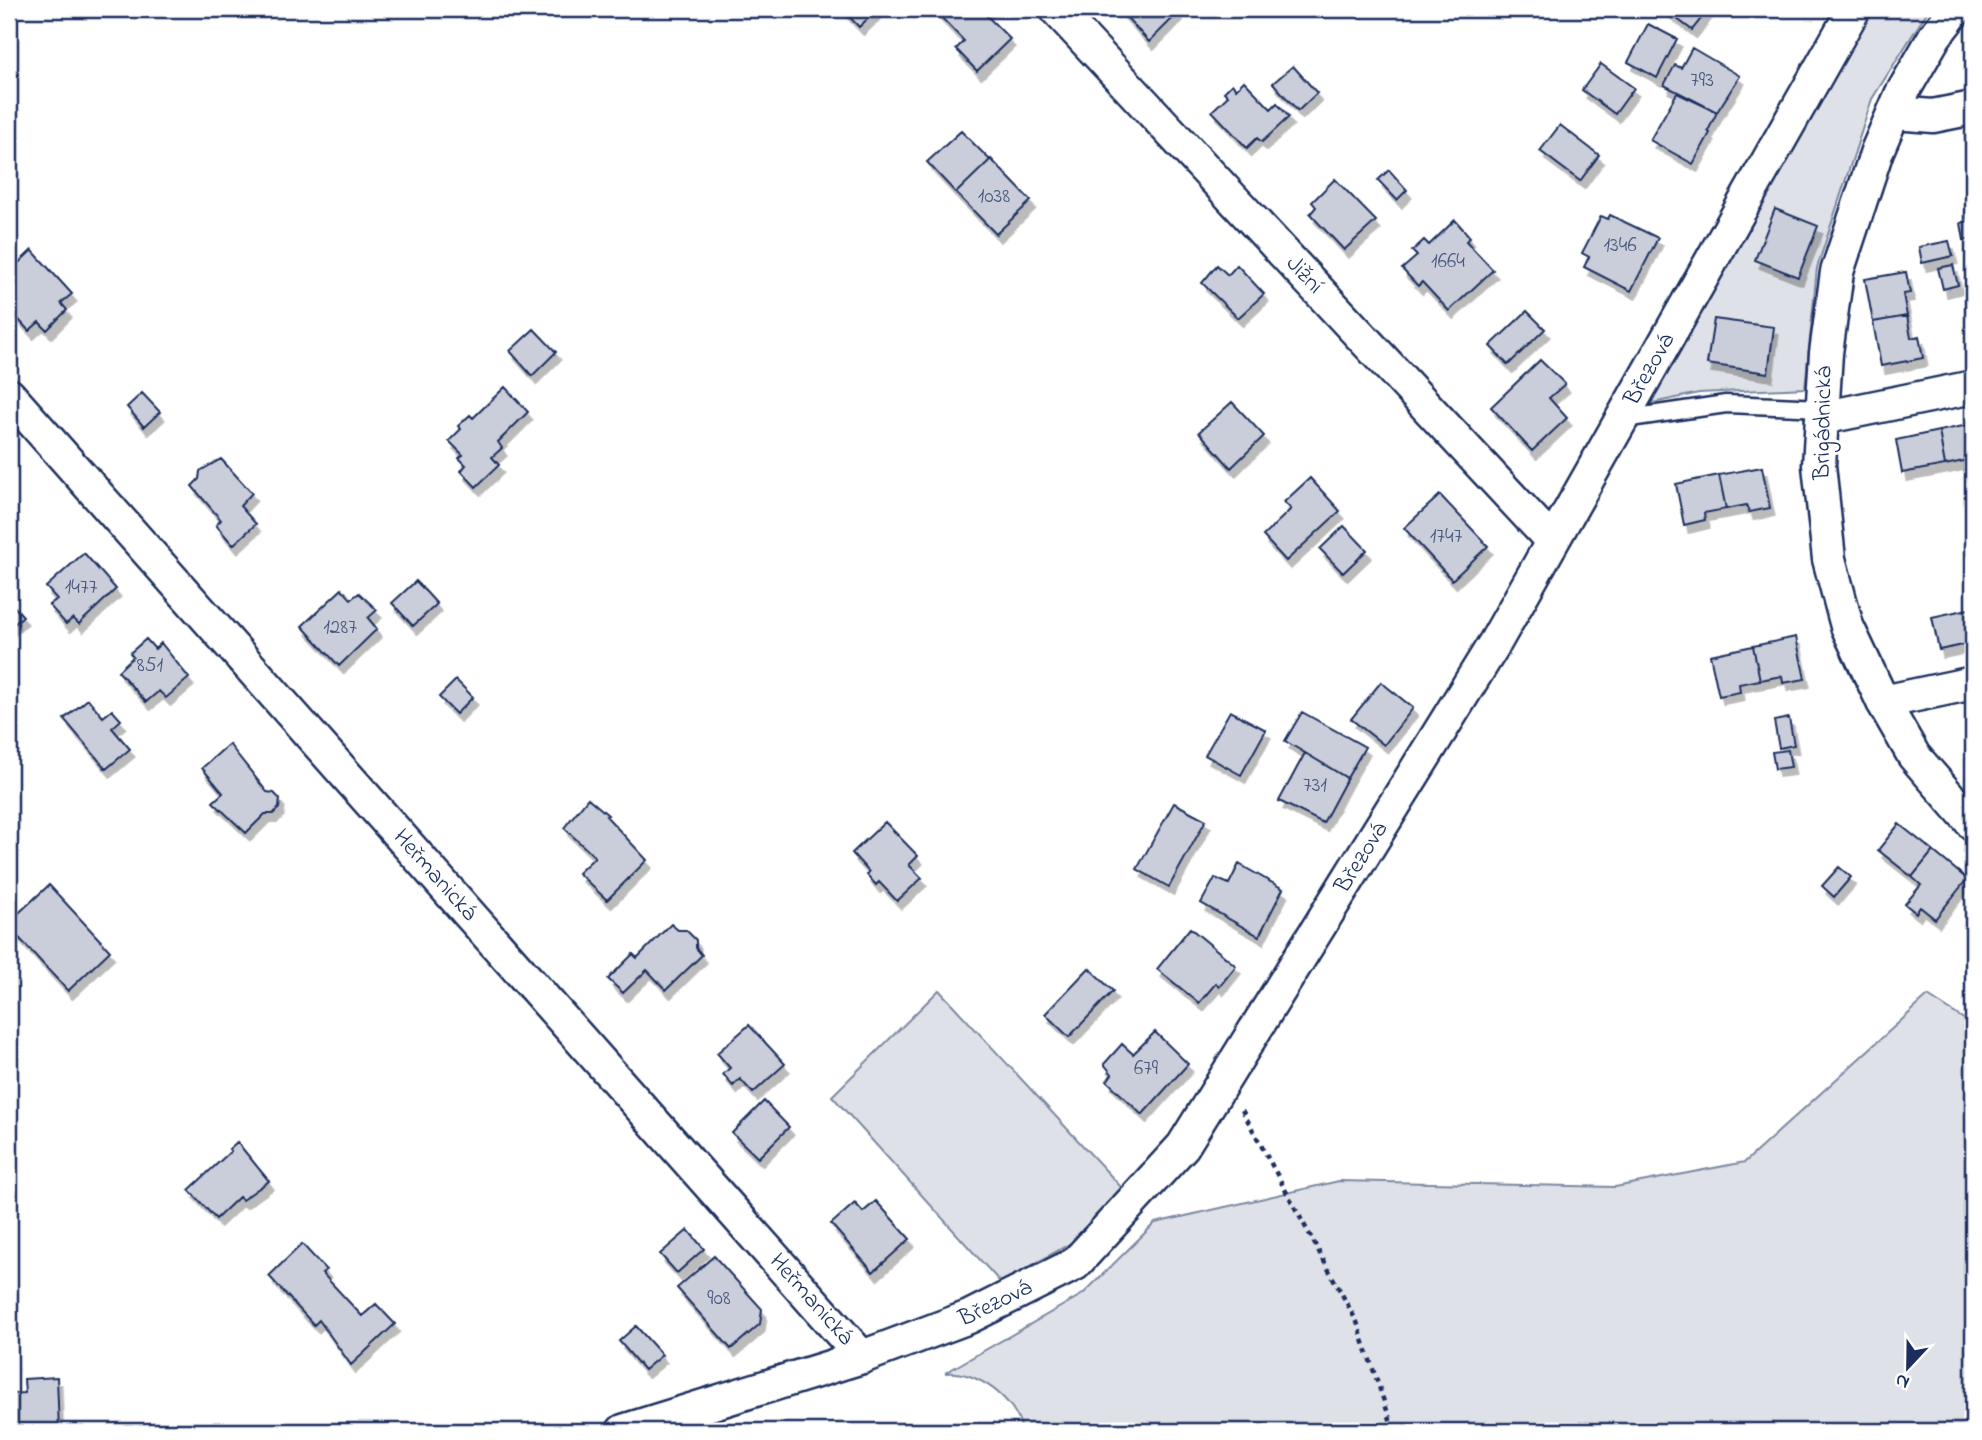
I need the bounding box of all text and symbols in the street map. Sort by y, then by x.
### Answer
house number: 793 [1690,66,1714,96]
house number: 1038 [978,182,1010,212]
house number: 1346 [1603,231,1637,261]
house number: 1664 [1431,247,1465,277]
street label: Jižní [1277,248,1331,303]
street label: Březová [1615,327,1684,413]
street label: Brigádnická [1805,366,1842,481]
house number: 1747 [1430,522,1463,552]
house number: 1477 [65,573,98,603]
house number: 1287 [323,613,357,643]
house number: 851 [137,651,164,681]
house number: 731 [1303,771,1327,801]
street label: Březová [1326,815,1397,901]
street label: Heřmanická [384,821,486,929]
house number: 679 [1134,1054,1159,1084]
street label: Heřmanická [760,1246,862,1354]
street label: Březová [953,1271,1038,1337]
house number: 908 [707,1284,731,1314]
north arrow [1874,1332,1944,1402]
text: N [1891,1365,1914,1395]

